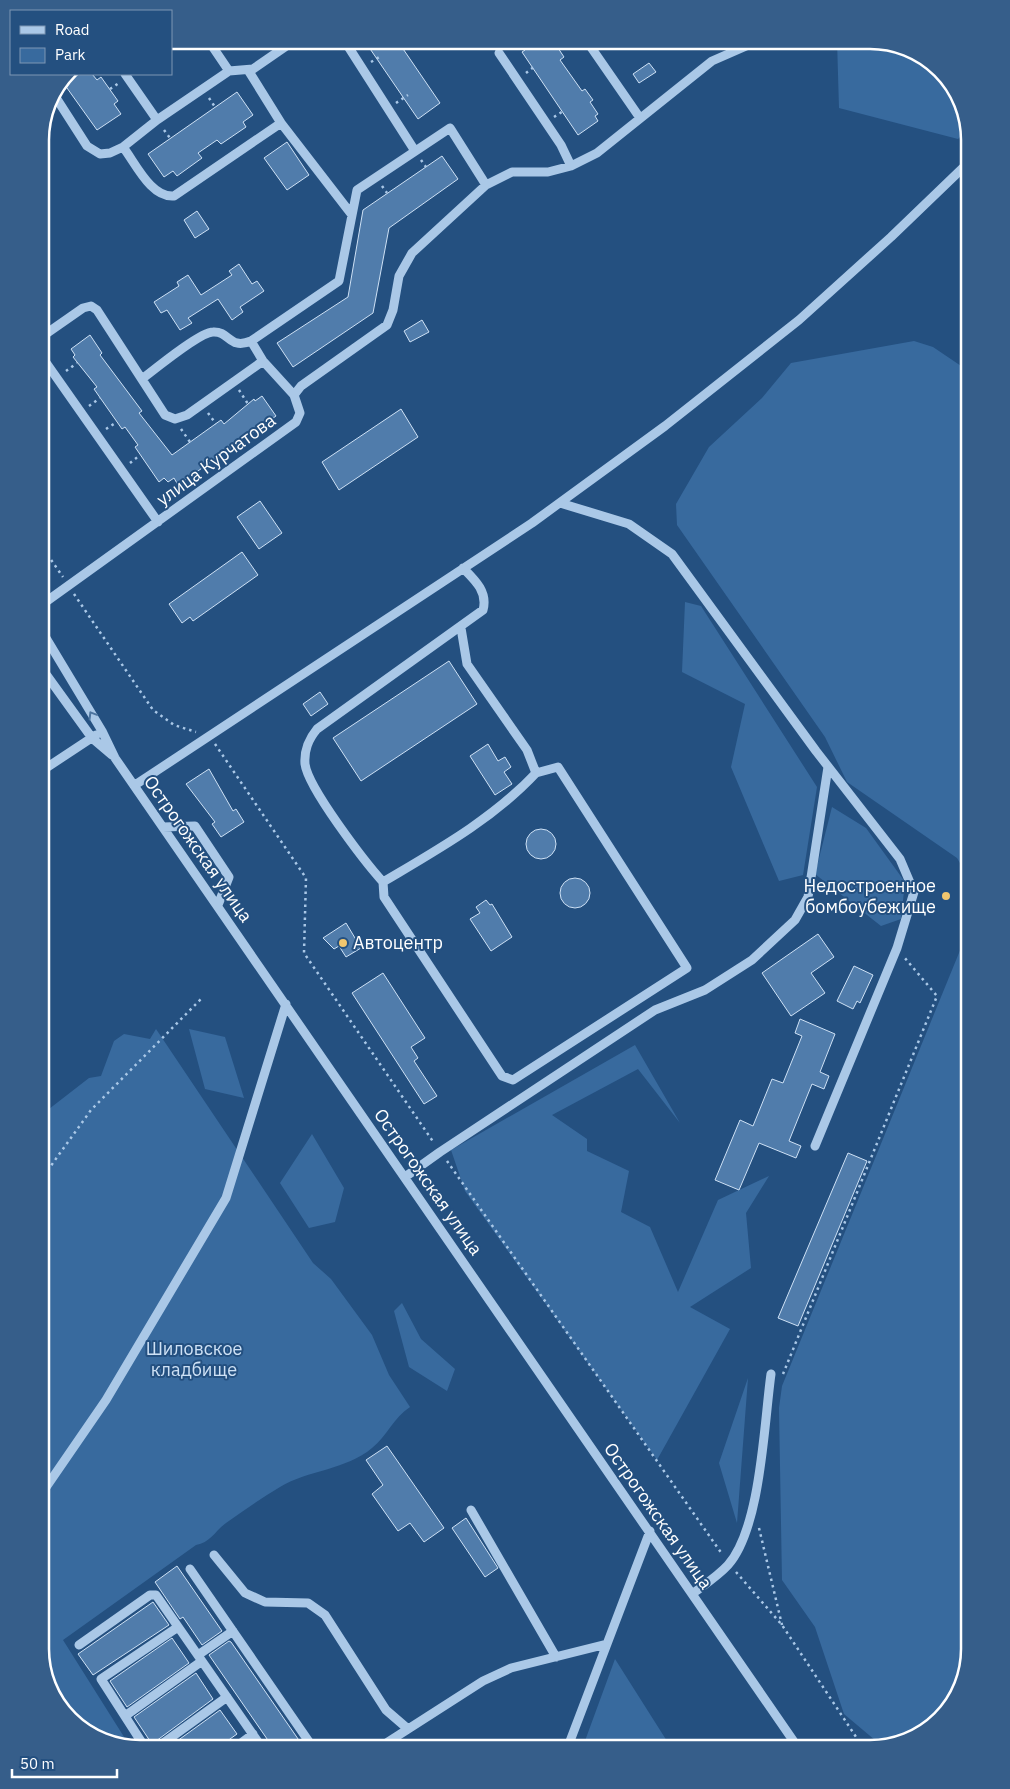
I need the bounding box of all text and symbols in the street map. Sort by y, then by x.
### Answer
legend [10,10,172,75]
text: Road [55,20,90,39]
text: Park [55,45,85,64]
street label: улица Курчатова [152,408,280,511]
one-way arrow [89,711,99,720]
street label: Острогожская улица [139,771,258,927]
place label: Недостроенное бомбоубежище [803,874,936,918]
marker: Недостроенное бомбоубежище [940,890,952,902]
place label: Автоцентр [353,931,443,954]
marker: Автоцентр [337,937,349,949]
street label: Острогожская улица [369,1104,488,1260]
park label: Шиловское кладбище [146,1337,242,1381]
street label: Острогожская улица [599,1438,718,1594]
scale bar [12,1746,118,1778]
text: 50 m [20,1754,55,1773]

